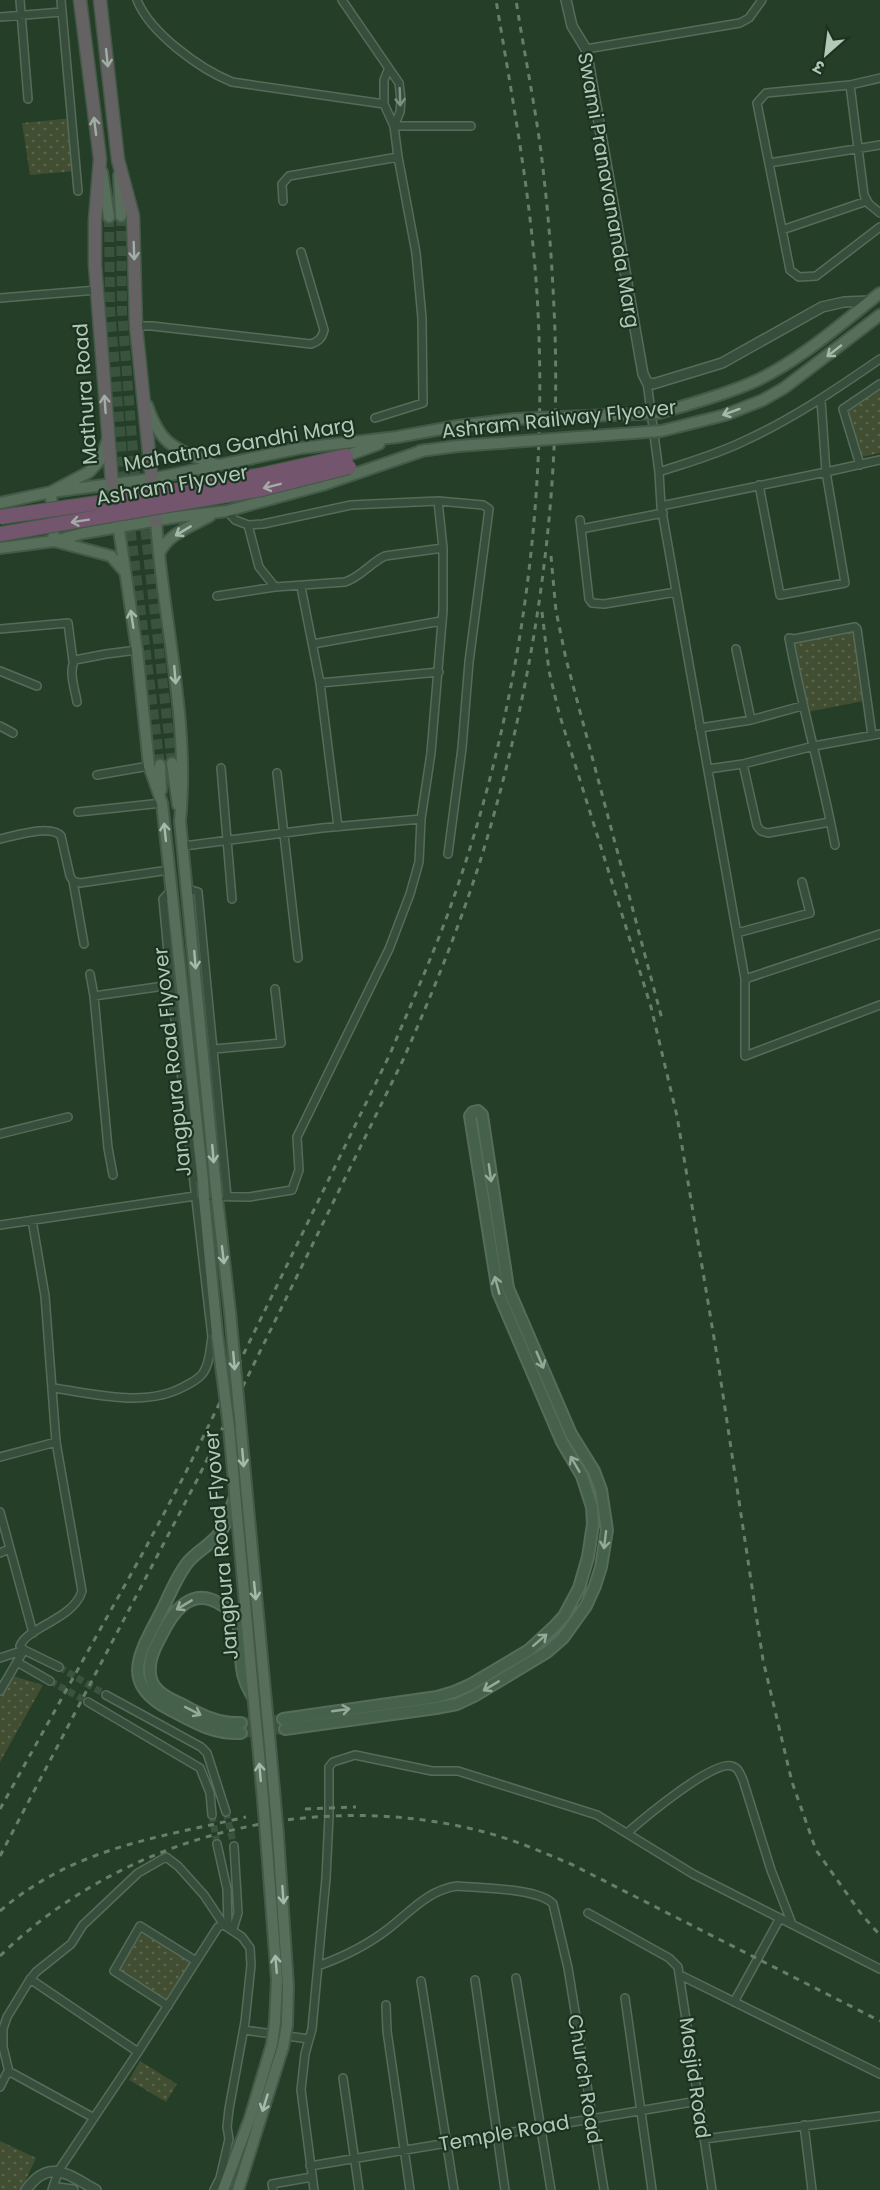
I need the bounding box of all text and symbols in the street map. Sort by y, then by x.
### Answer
north arrow [796,24,856,84]
one-way arrow [102,48,113,68]
street label: Swami Pranavananda Marg [571,50,647,330]
text: उ [809,54,829,80]
one-way arrow [395,86,406,106]
one-way arrow [90,116,101,136]
one-way arrow [128,240,139,260]
street label: Mathura Road [66,322,104,466]
one-way arrow [826,345,842,358]
street label: Ashram Railway Flyover [440,393,678,445]
one-way arrow [100,395,111,415]
one-way arrow [722,408,741,419]
street label: Mahatma Gandhi Marg [121,410,357,478]
street label: Ashram Flyover [94,458,250,512]
one-way arrow [263,481,282,493]
one-way arrow [70,515,90,526]
one-way arrow [175,525,192,537]
one-way arrow [126,610,137,630]
one-way arrow [170,664,181,684]
one-way arrow [159,822,170,842]
street label: Jangpura Road Flyover [146,946,198,1178]
one-way arrow [190,949,201,969]
one-way arrow [208,1143,219,1163]
one-way arrow [485,1163,496,1182]
one-way arrow [218,1245,229,1265]
one-way arrow [490,1276,502,1295]
one-way arrow [229,1350,240,1370]
one-way arrow [535,1350,546,1368]
street label: Jangpura Road Flyover [197,1429,245,1661]
one-way arrow [238,1448,249,1468]
one-way arrow [568,1456,580,1473]
one-way arrow [600,1530,611,1550]
one-way arrow [250,1580,261,1600]
one-way arrow [176,1599,193,1611]
one-way arrow [532,1633,548,1646]
one-way arrow [483,1680,500,1692]
one-way arrow [331,1704,350,1715]
one-way arrow [184,1706,202,1717]
one-way arrow [254,1763,265,1783]
one-way arrow [277,1884,288,1904]
one-way arrow [270,1954,281,1974]
street label: Church Road [561,2012,609,2146]
street label: Masjid Road [673,2016,717,2140]
one-way arrow [259,2093,270,2112]
street label: Temple Road [437,2108,571,2158]

